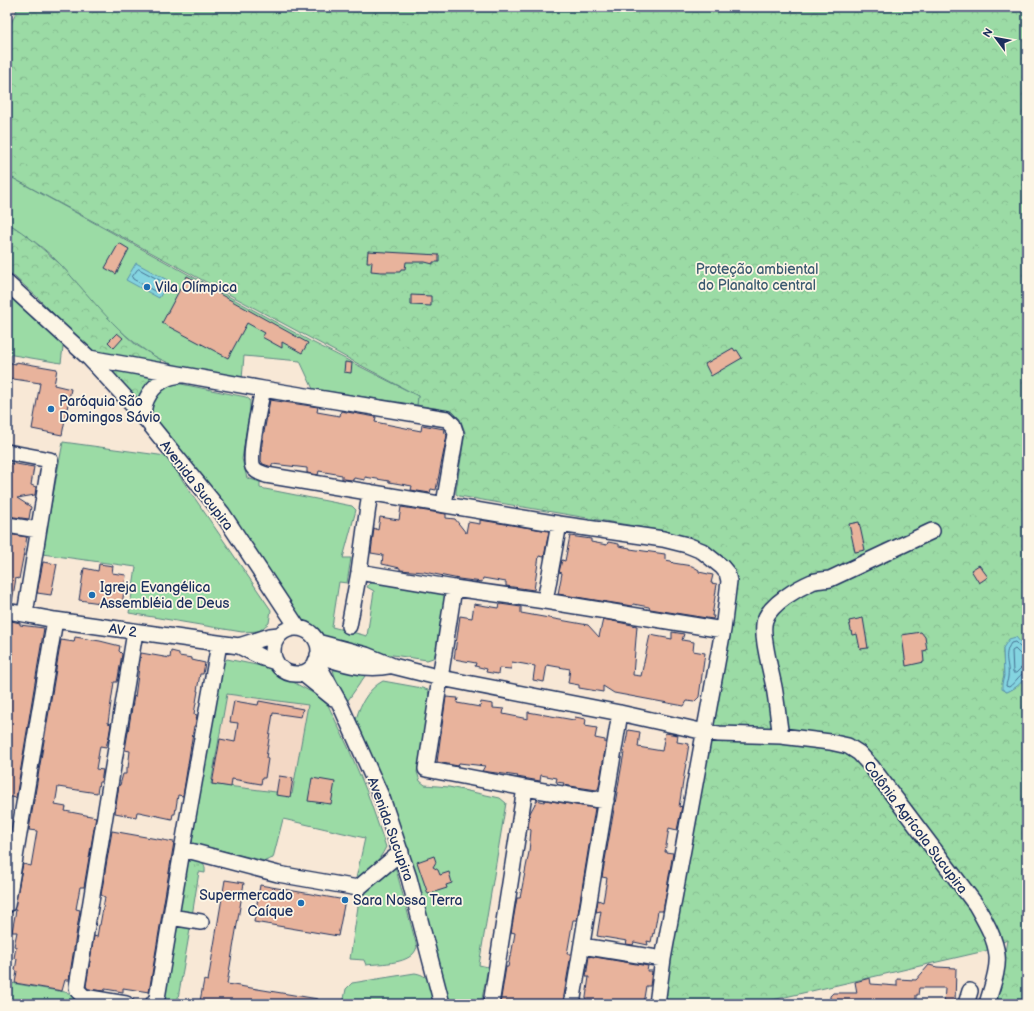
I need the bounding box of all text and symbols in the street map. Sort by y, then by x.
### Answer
north arrow [976,18,1016,58]
text: N [980,26,996,40]
park label: Proteção ambiental do Planalto central [696,261,818,294]
place label: Vila Olímpica [155,279,237,296]
marker: Vila Olímpica [142,282,152,292]
place label: Paróquia São Domingos Sávio [59,393,161,426]
marker: Paróquia São Domingos Sávio [46,404,56,414]
street label: Avenida Sucupira [156,437,237,534]
place label: Igreja Evangélica Assembléia de Deus [100,579,229,612]
marker: Igreja Evangélica Assembléia de Deus [87,590,97,600]
street label: AV 2 [108,620,139,641]
street label: Colônia Agrícola Sucupira [860,758,971,897]
street label: Avenida Sucupira [364,775,417,883]
place label: Supermercado Caíque [199,887,293,920]
place label: Sara Nossa Terra [353,892,463,909]
marker: Sara Nossa Terra [340,895,350,905]
marker: Supermercado Caíque [296,898,306,908]

